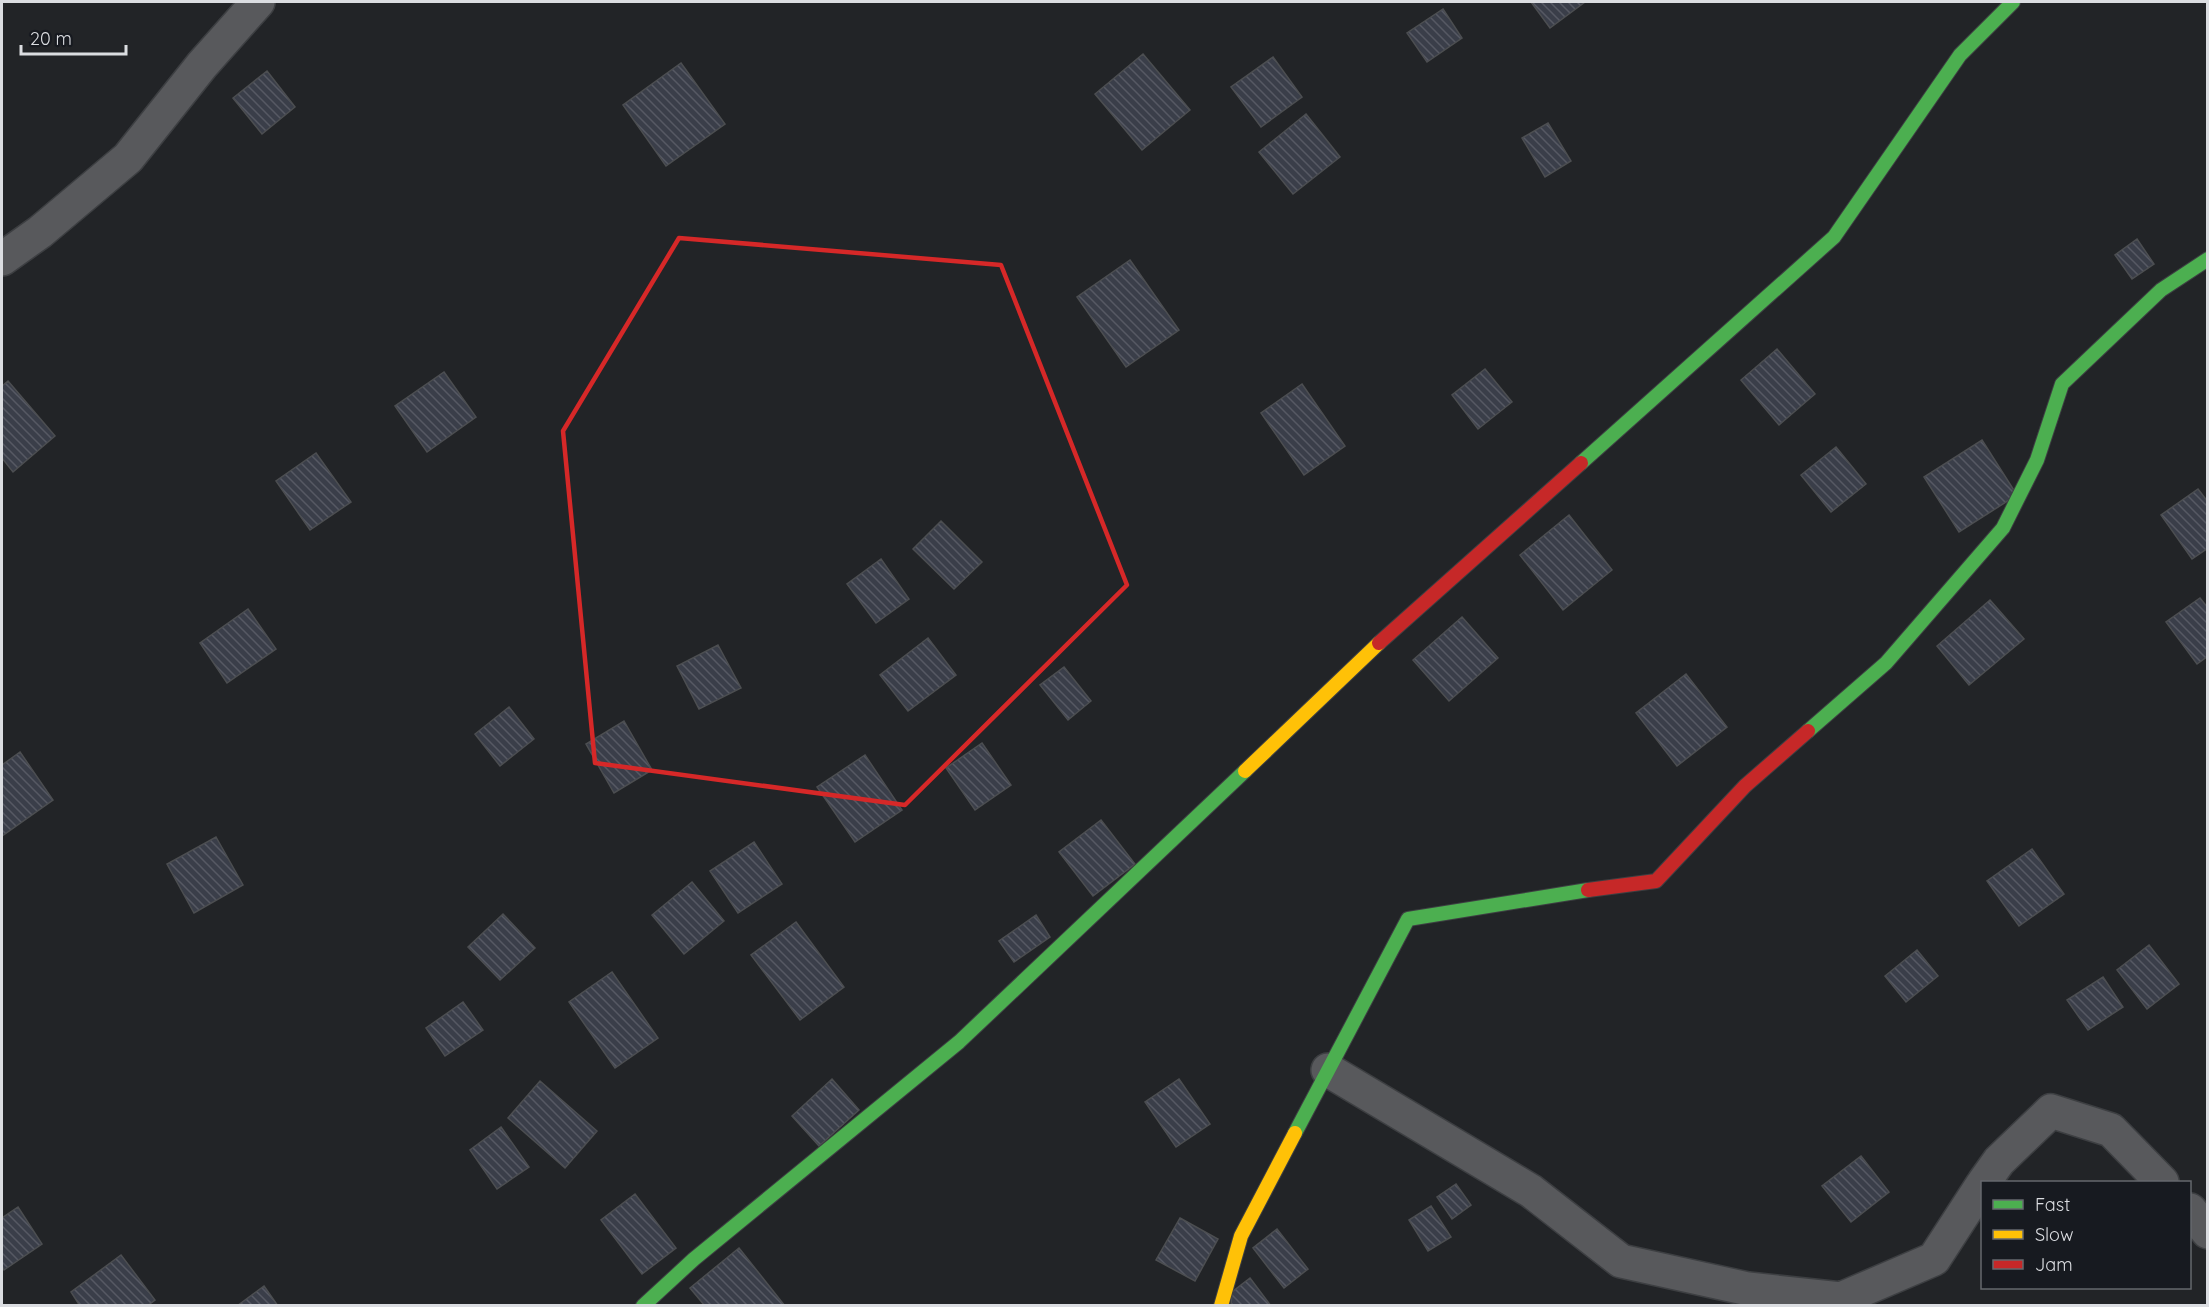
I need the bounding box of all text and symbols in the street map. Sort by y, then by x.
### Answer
scale bar [21,18,126,56]
text: 20 m [30,27,72,50]
legend [1981,1181,2191,1289]
text: Fast [2035,1193,2070,1216]
text: Slow [2035,1223,2073,1246]
text: Jam [2035,1253,2073,1276]

